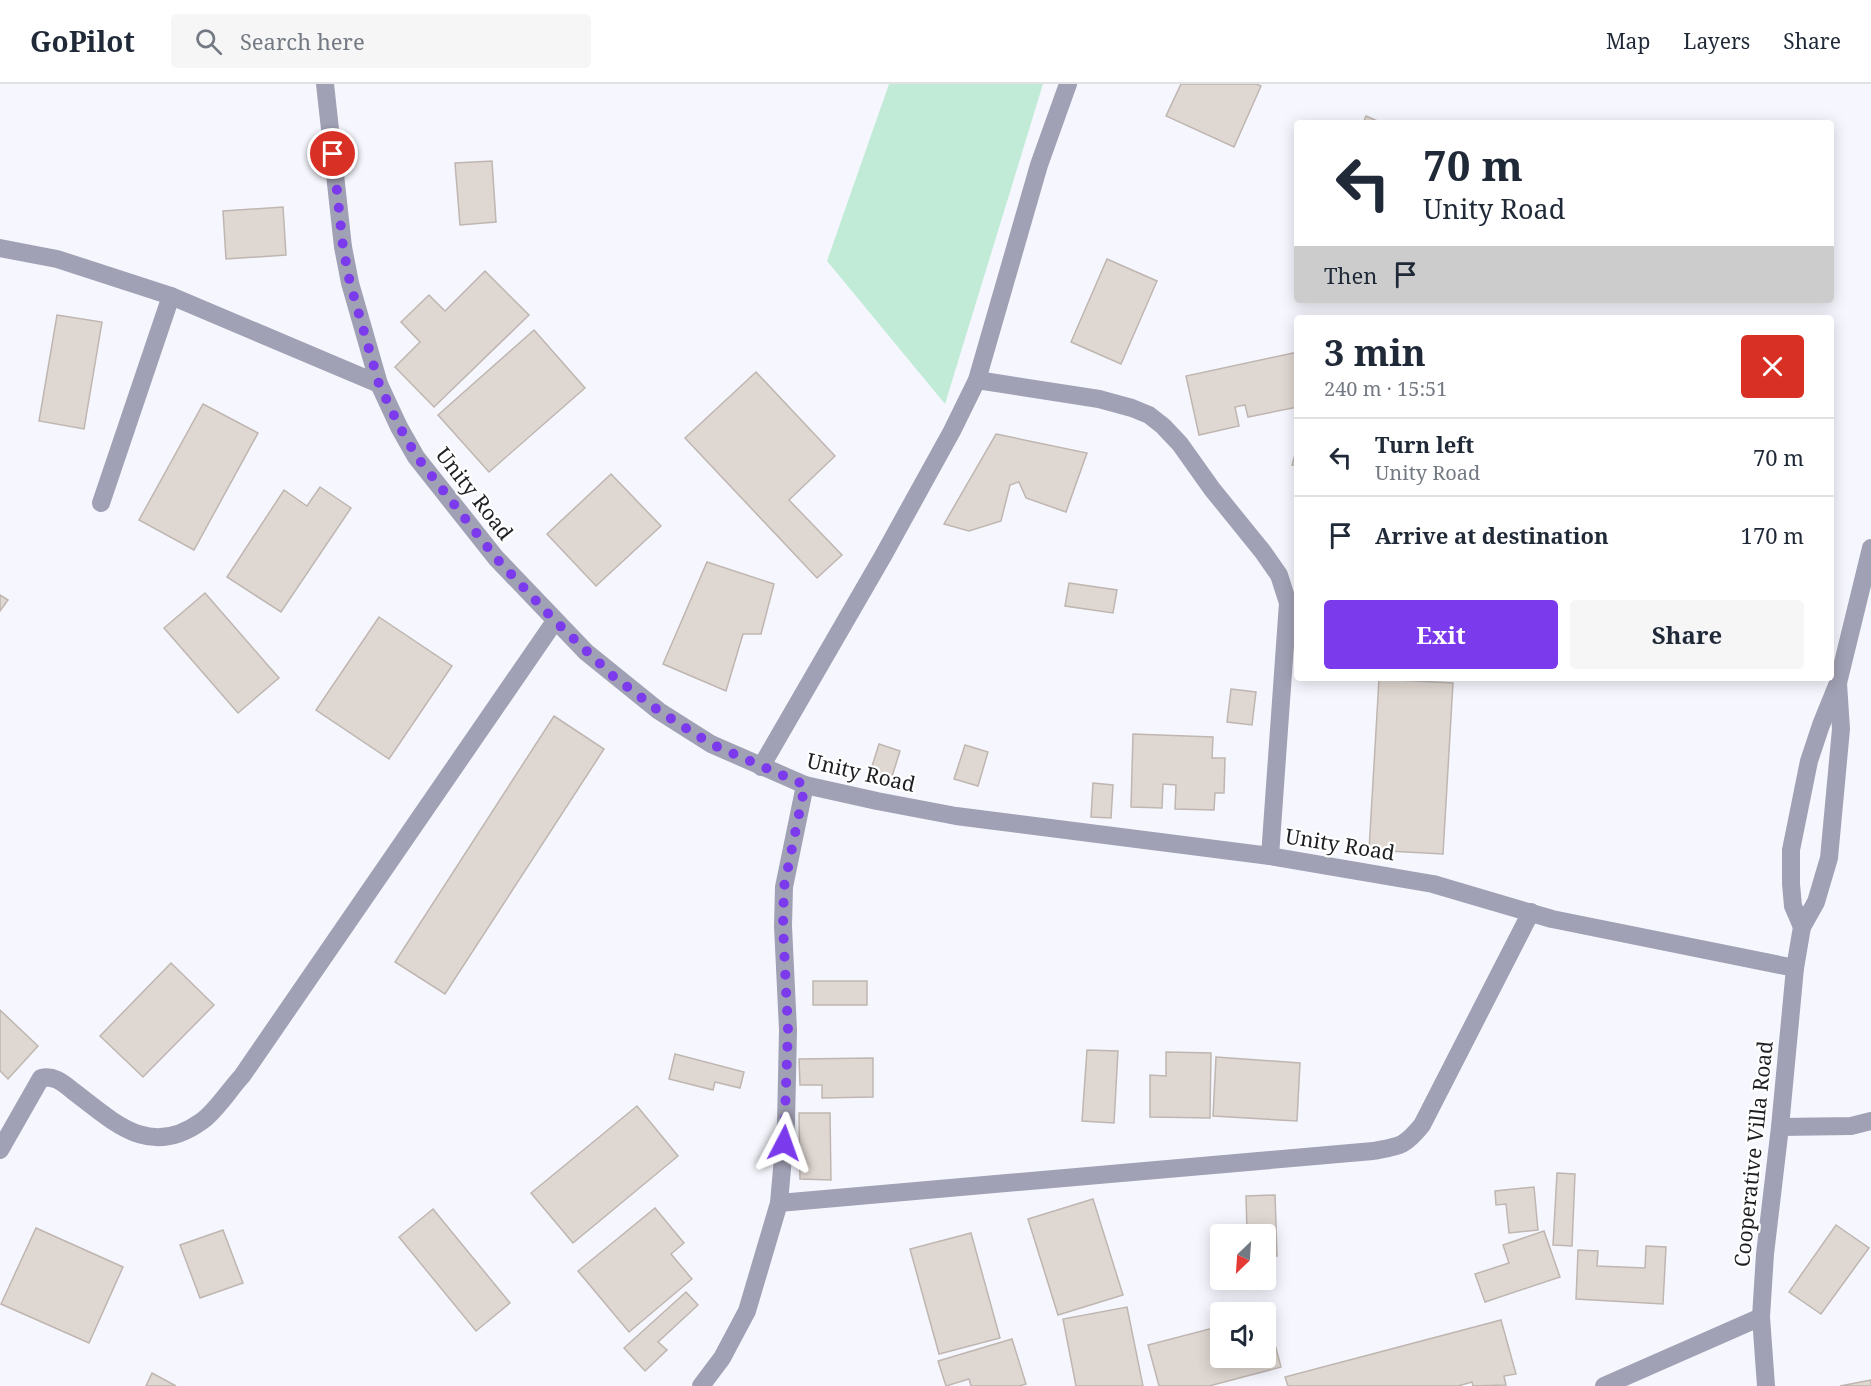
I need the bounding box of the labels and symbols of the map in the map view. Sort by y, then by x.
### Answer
pin [307,128,358,179]
street label: Unity Road [430,441,520,546]
street label: Unity Road [804,746,918,798]
street label: Unity Road [1283,822,1397,867]
street label: Cooperative Villa Road [1727,1039,1779,1268]
position arrow [752,1111,816,1175]
north arrow [1210,1224,1276,1290]

